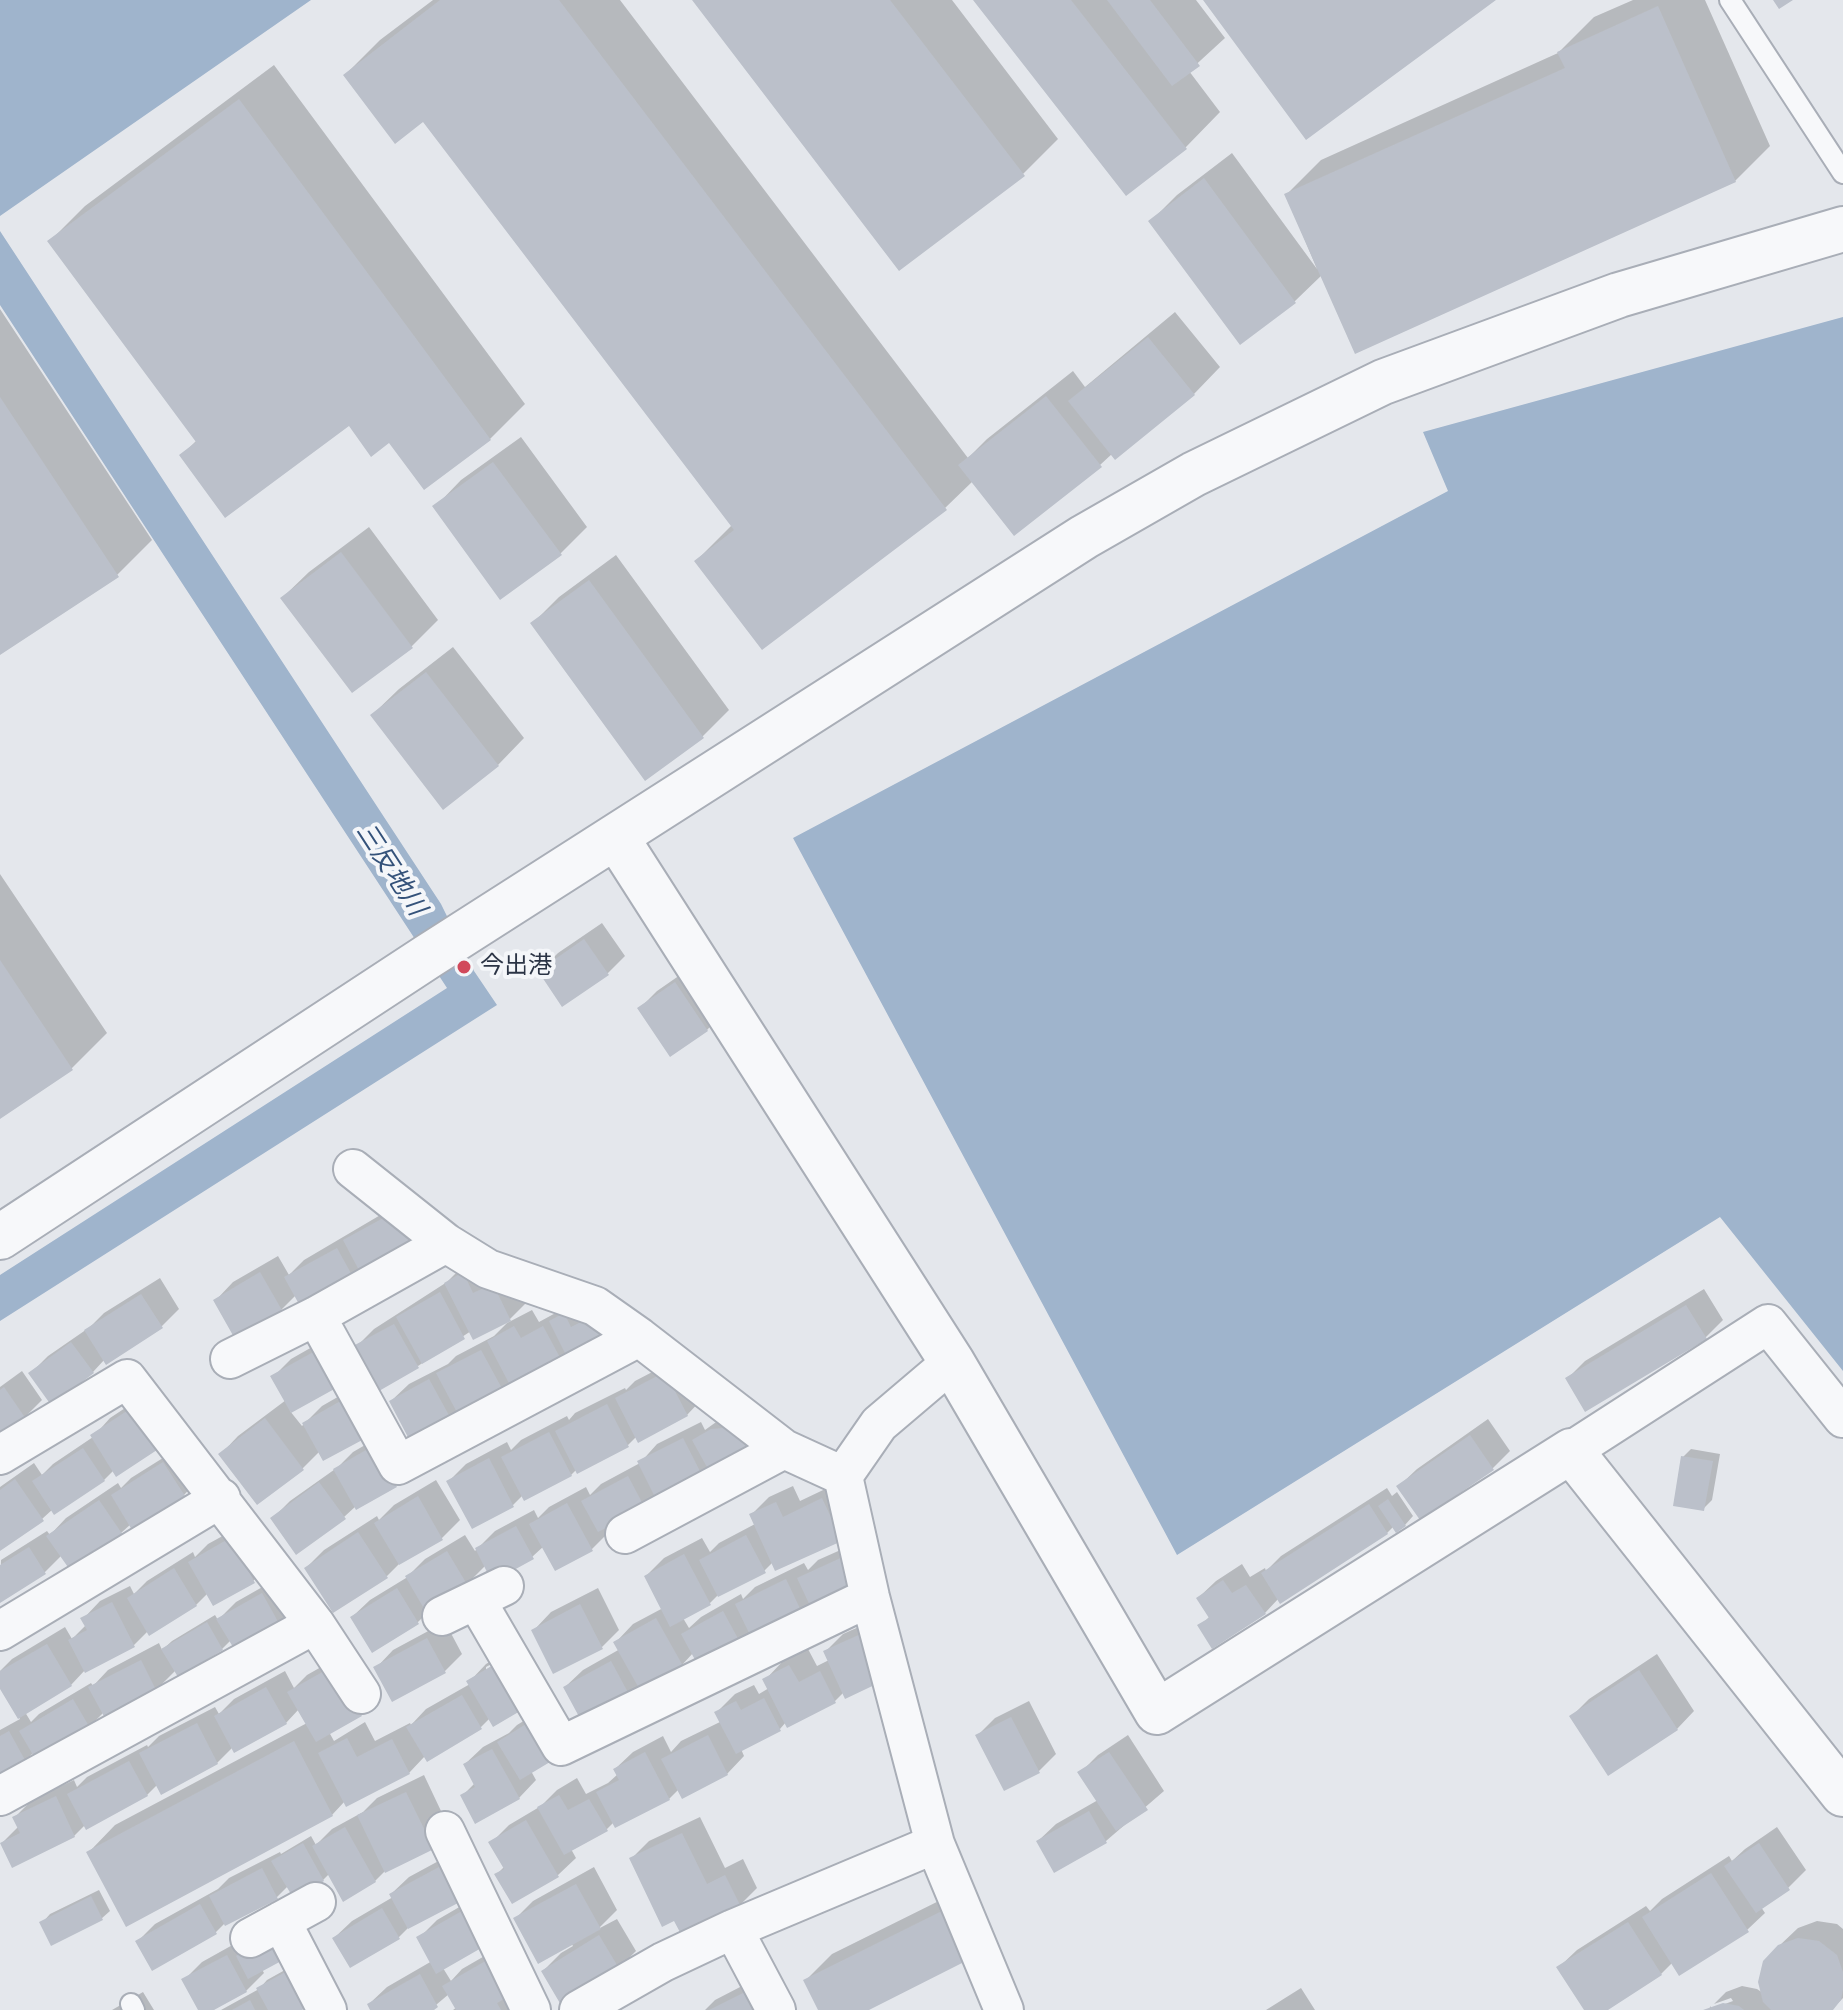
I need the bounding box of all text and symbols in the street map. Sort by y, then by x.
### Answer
water label: 三反地川 [349,818,431,922]
place label: 今出港 [480,953,552,981]
marker: 今出港 [455,958,473,976]

